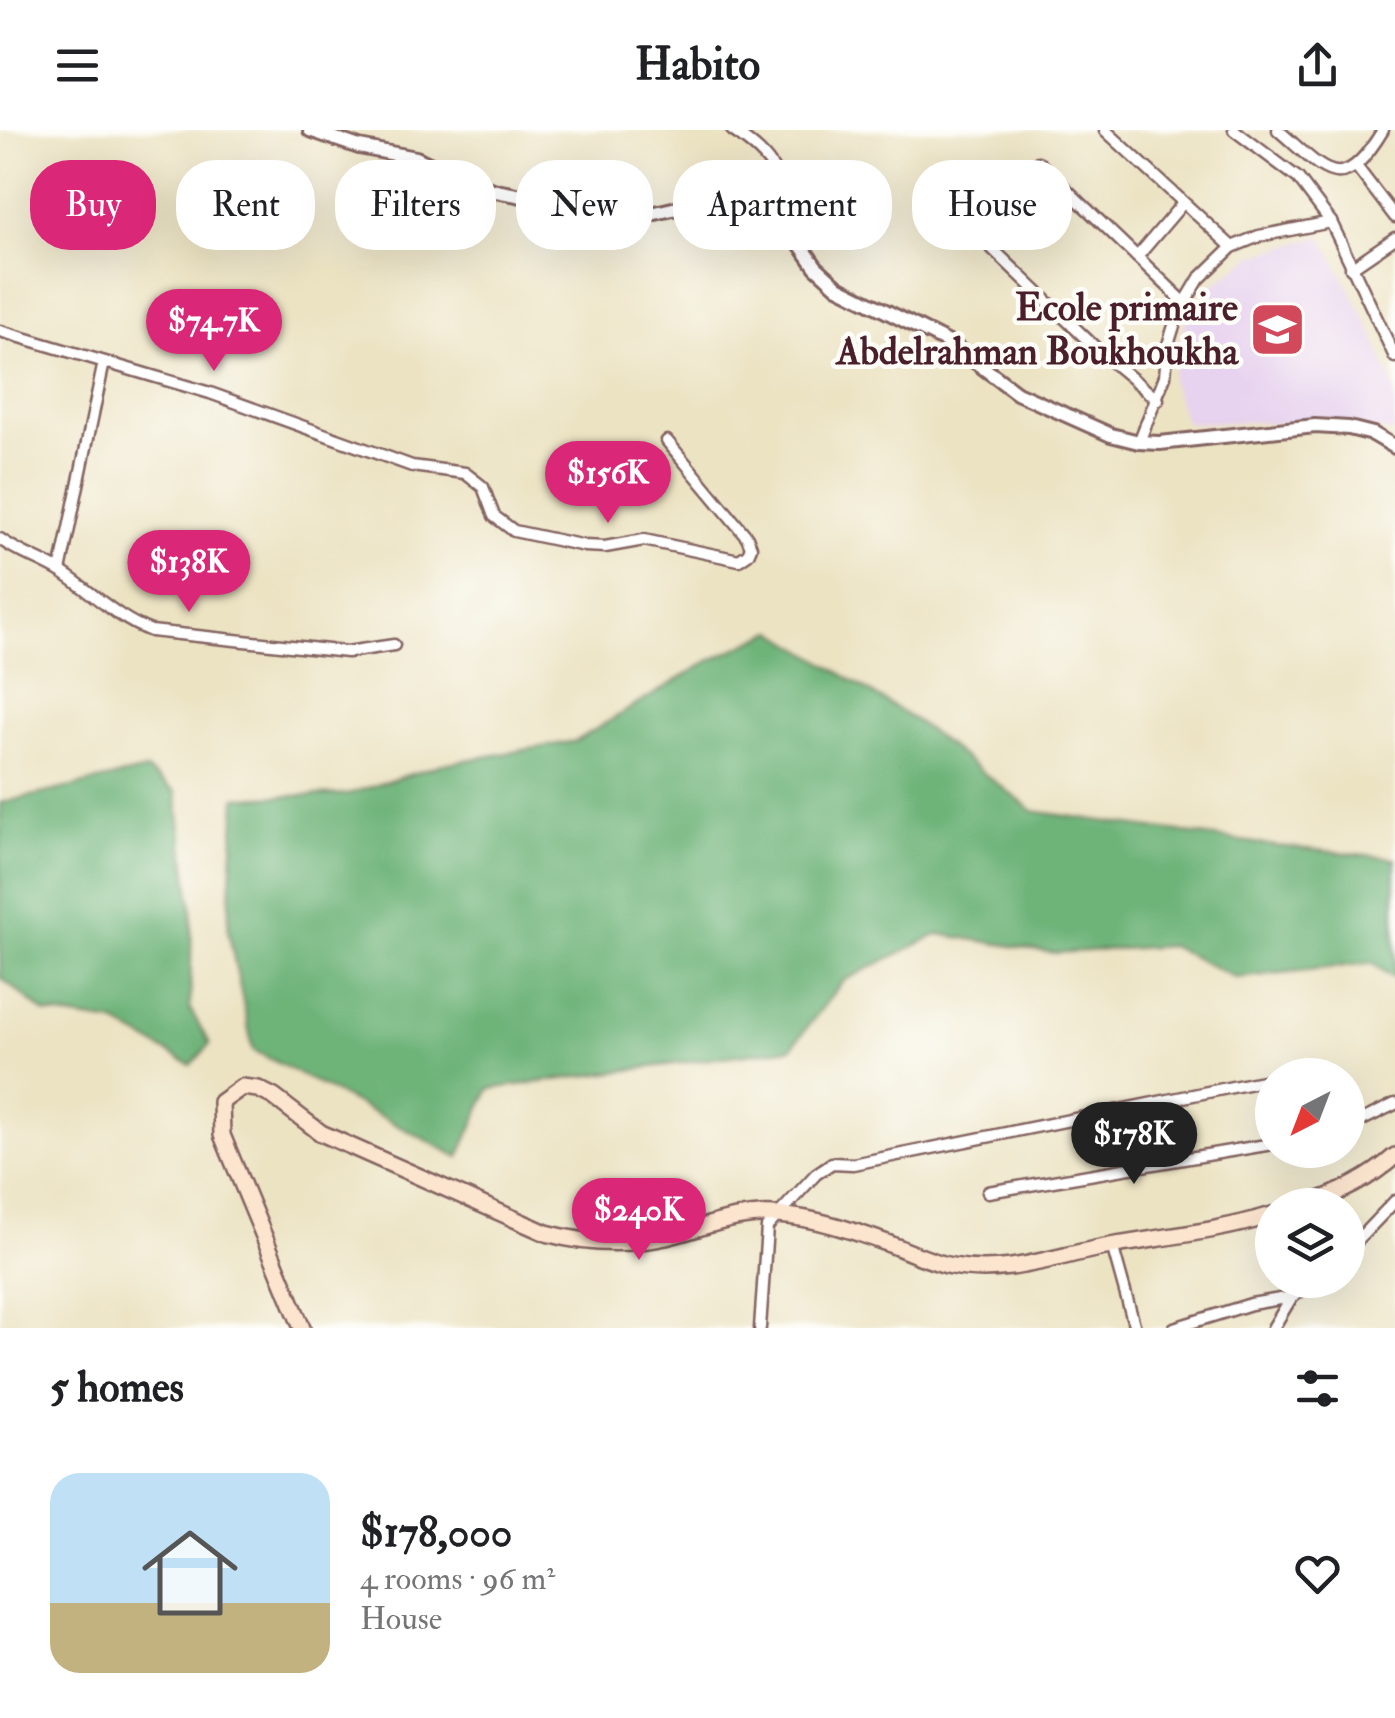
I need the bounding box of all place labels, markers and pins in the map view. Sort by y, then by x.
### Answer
place label: Ecole primaire Abdelrahman Boukhoukha [834,284,1239,376]
pin: $74.7K [133,289,295,374]
school or university icon: Ecole primaire Abdelrahman Boukhoukha [1247,299,1307,359]
pin: $156K [538,441,678,526]
pin: $138K [119,530,259,615]
pin: $178K [1064,1102,1204,1187]
pin: $240K [569,1178,709,1263]

